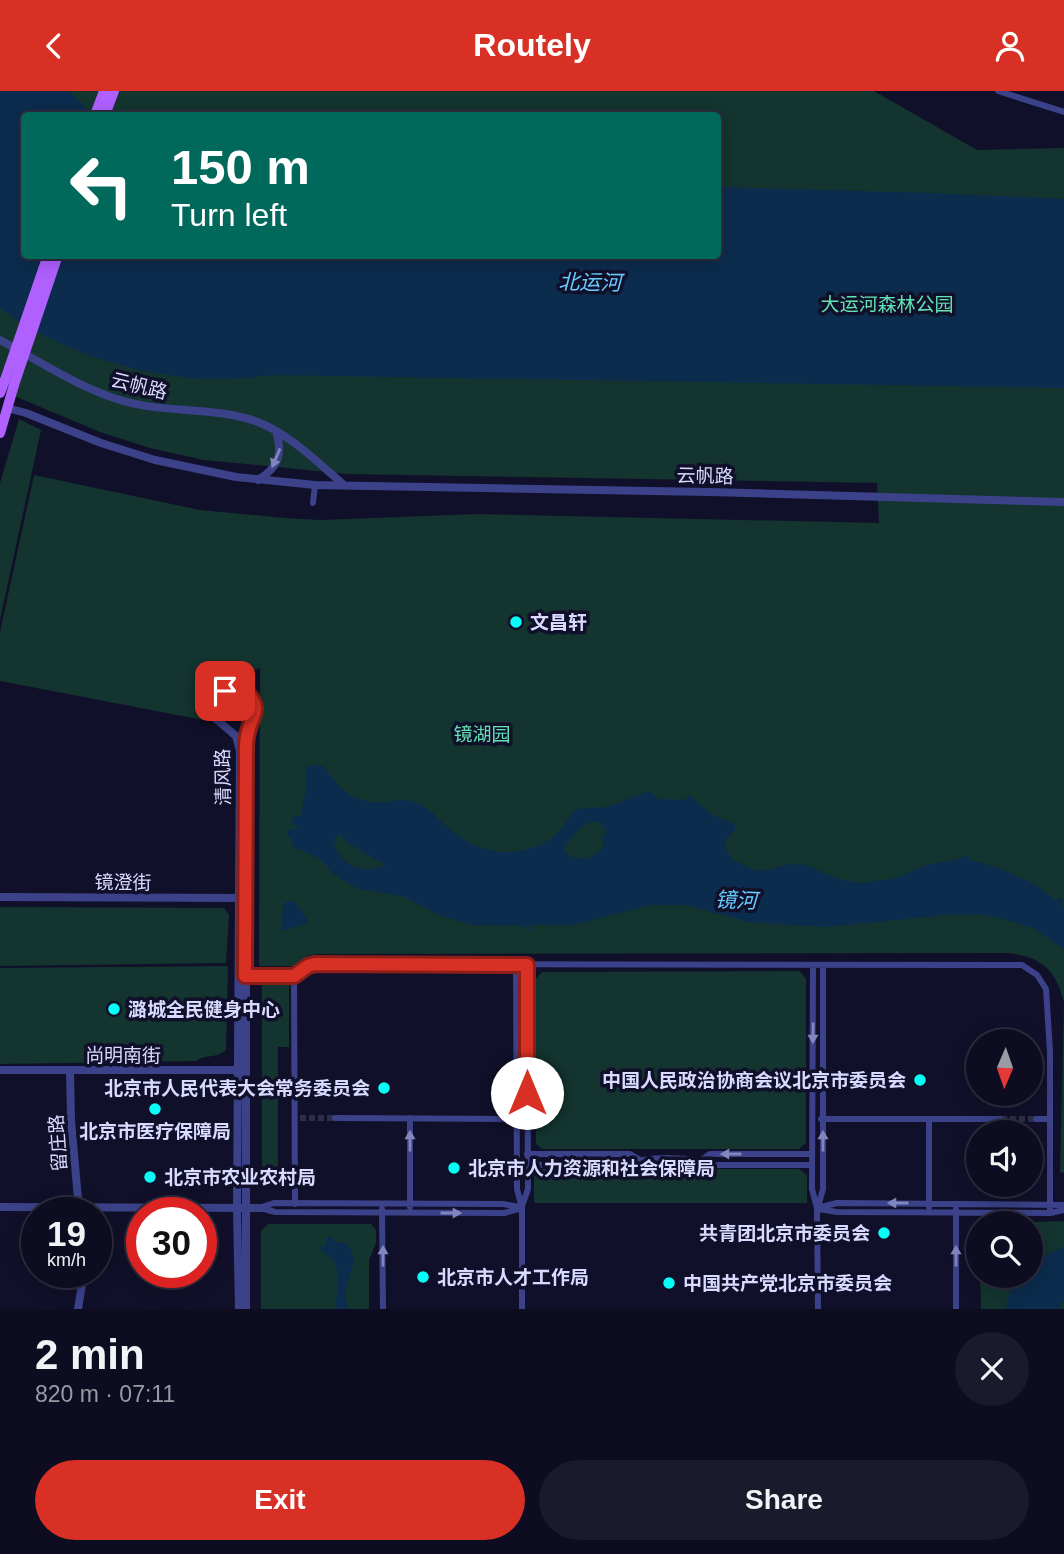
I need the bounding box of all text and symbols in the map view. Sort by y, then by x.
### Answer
icon: back [35,27,73,65]
text: Routely [473,27,591,63]
icon: person [991,27,1029,65]
icon: left [56,140,147,231]
text: 150 m [171,140,310,194]
text: Turn left [171,197,287,233]
water label: 北运河 [558,270,626,294]
park label: 大运河森林公园 [820,294,954,315]
street label: 云帆路 [109,369,169,403]
one-way arrow [270,448,282,468]
street label: 云帆路 [676,465,734,487]
place label: 文昌轩 [530,612,587,633]
marker: 文昌轩 [508,614,524,630]
pin [195,661,255,721]
icon: arrive [206,672,244,710]
park label: 镜湖园 [453,724,511,745]
street label: 清风路 [212,748,234,806]
street label: 镜澄街 [94,872,152,893]
water label: 镜河 [715,888,761,912]
place label: 潞城全民健身中心 [128,999,280,1020]
marker: 潞城全民健身中心 [106,1001,122,1017]
one-way arrow [807,1022,819,1044]
north arrow [966,1029,1043,1106]
map controls [966,1029,1043,1288]
street label: 尚明南街 [85,1045,161,1066]
position arrow [490,1056,564,1130]
place label: 中国人民政治协商会议北京市委员会 [602,1070,906,1091]
marker: 中国人民政治协商会议北京市委员会 [912,1072,928,1088]
place label: 北京市人民代表大会常务委员会 [104,1078,370,1099]
marker: 北京市人民代表大会常务委员会 [376,1080,392,1096]
marker: 北京市医疗保障局 [147,1101,163,1117]
street label: 留庄路 [46,1114,70,1172]
button: sound [966,1120,1043,1197]
place label: 北京市医疗保障局 [79,1121,231,1142]
one-way arrow [404,1130,416,1152]
one-way arrow [817,1130,829,1152]
one-way arrow [720,1148,742,1160]
place label: 北京市人力资源和社会保障局 [468,1158,715,1179]
marker: 北京市人力资源和社会保障局 [446,1160,462,1176]
place label: 北京市农业农村局 [164,1167,316,1188]
marker: 北京市农业农村局 [142,1169,158,1185]
speed limit sign: 30 [126,1197,217,1288]
one-way arrow [887,1197,909,1209]
one-way arrow [441,1207,463,1218]
button: search [966,1211,1043,1288]
text: 19 [47,1214,86,1253]
place label: 共青团北京市委员会 [699,1223,870,1244]
marker: 共青团北京市委员会 [876,1225,892,1241]
one-way arrow [377,1245,389,1267]
one-way arrow [950,1245,962,1267]
text: km/h [47,1250,86,1270]
place label: 北京市人才工作局 [437,1267,589,1288]
marker: 北京市人才工作局 [415,1269,431,1285]
place label: 中国共产党北京市委员会 [683,1273,892,1294]
marker: 中国共产党北京市委员会 [661,1275,677,1291]
text: 2 min [35,1331,145,1378]
button: close [955,1332,1029,1406]
text: 820 m · 07:11 [35,1381,175,1407]
button: Exit [35,1460,525,1540]
button: Share [539,1460,1029,1540]

